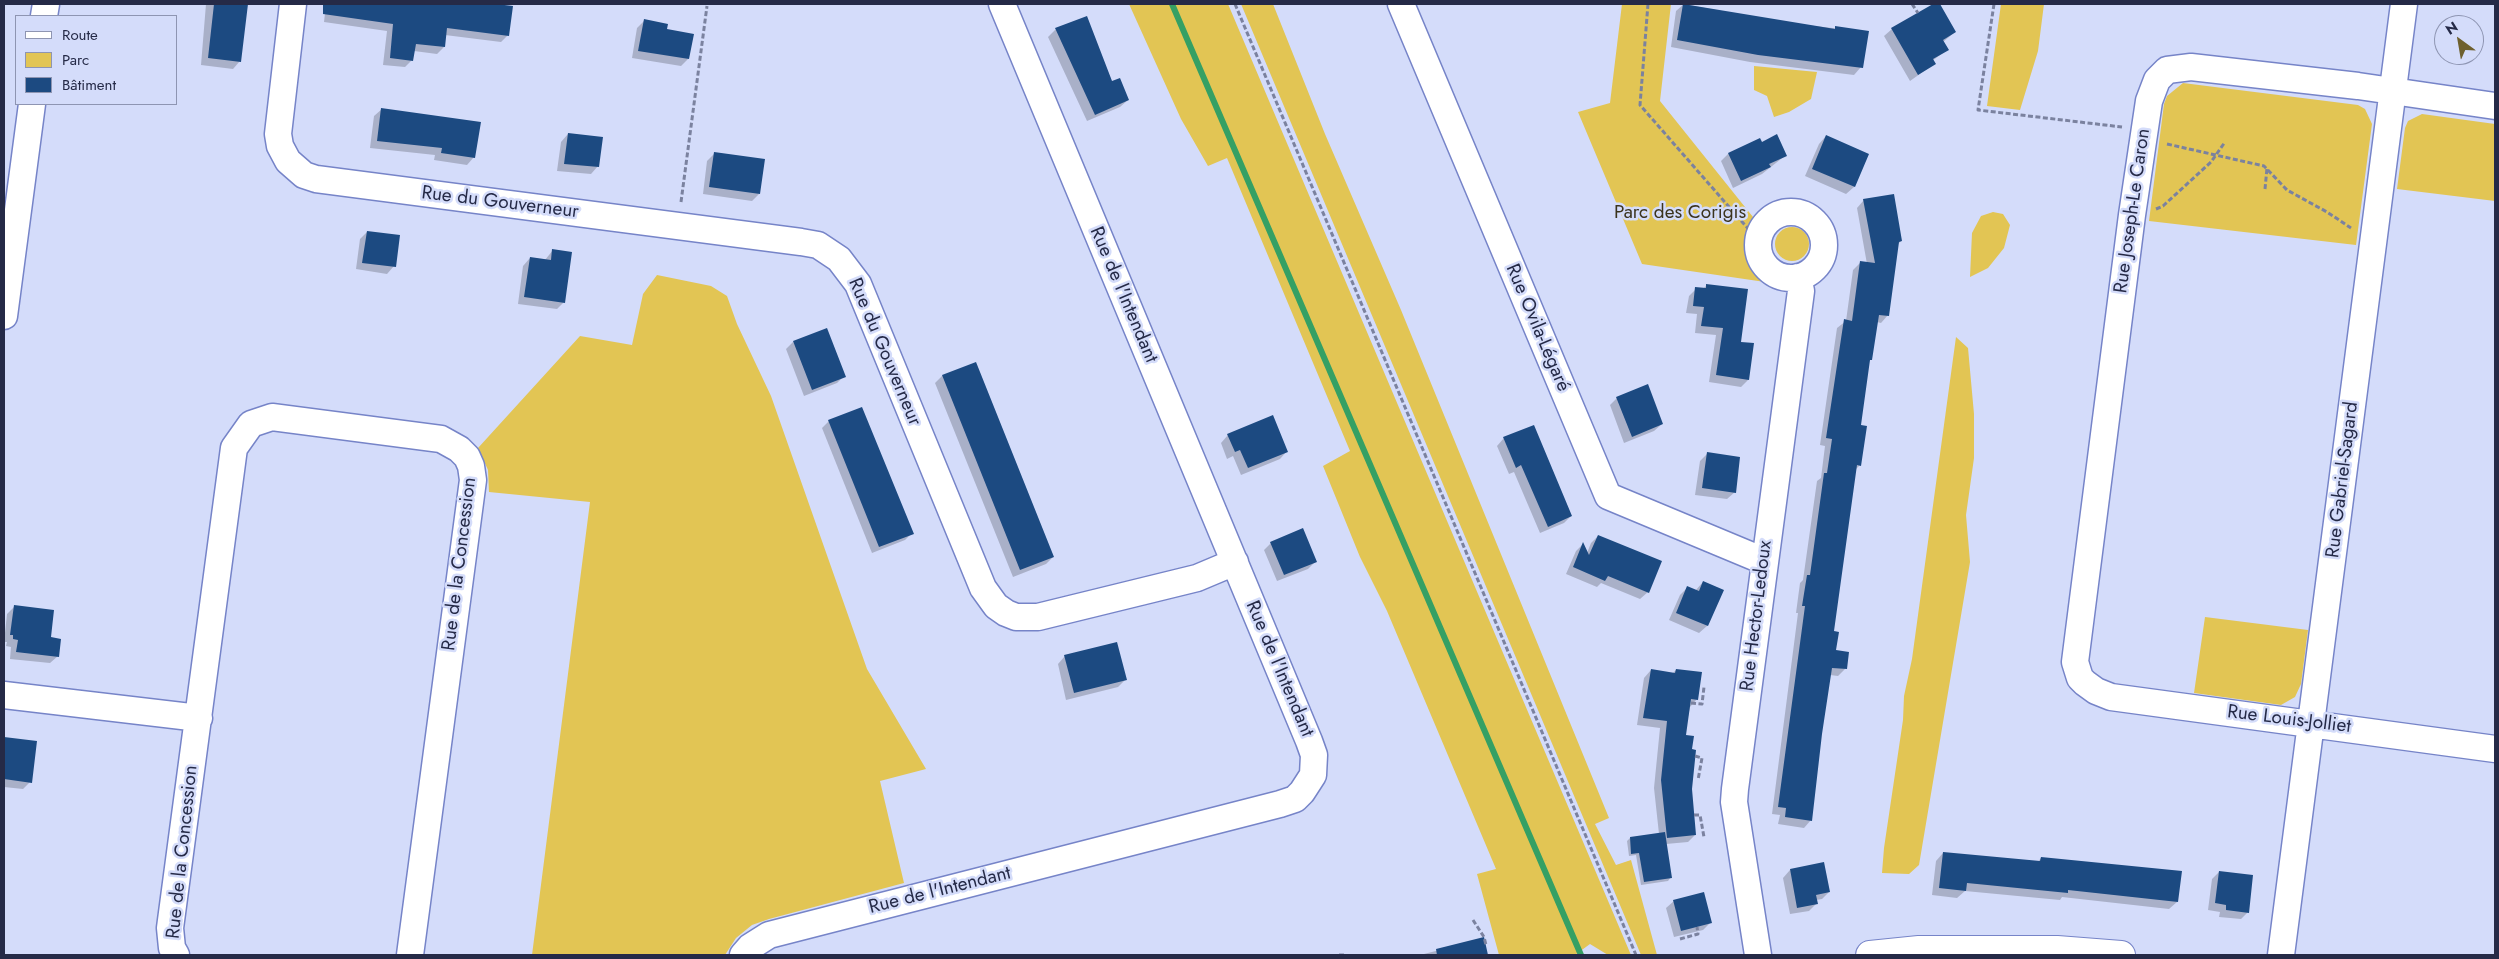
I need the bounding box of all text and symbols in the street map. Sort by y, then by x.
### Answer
legend [15,15,178,105]
north arrow [2434,15,2484,65]
text: N [2442,17,2462,40]
text: Route [62,24,98,46]
text: Parc [62,49,89,71]
text: Bâtiment [62,74,116,96]
street label: Rue Joseph-Le Caron [2110,127,2156,295]
street label: Rue du Gouverneur [420,182,580,224]
park label: Parc des Corigis [1614,202,1746,224]
street label: Rue de l'Intendant [1084,224,1162,366]
street label: Rue Ovila-Légaré [1500,261,1574,395]
street label: Rue du Gouverneur [843,275,925,429]
street label: Rue Gabriel-Sagard [2322,401,2364,559]
street label: Rue de la Concession [438,476,482,652]
street label: Rue Hector-Ledoux [1736,539,1778,693]
street label: Rue de l'Intendant [1240,598,1318,740]
street label: Rue Louis-Jolliet [2226,701,2352,739]
street label: Rue de la Concession [163,764,203,940]
street label: Rue de l'Intendant [867,862,1013,920]

